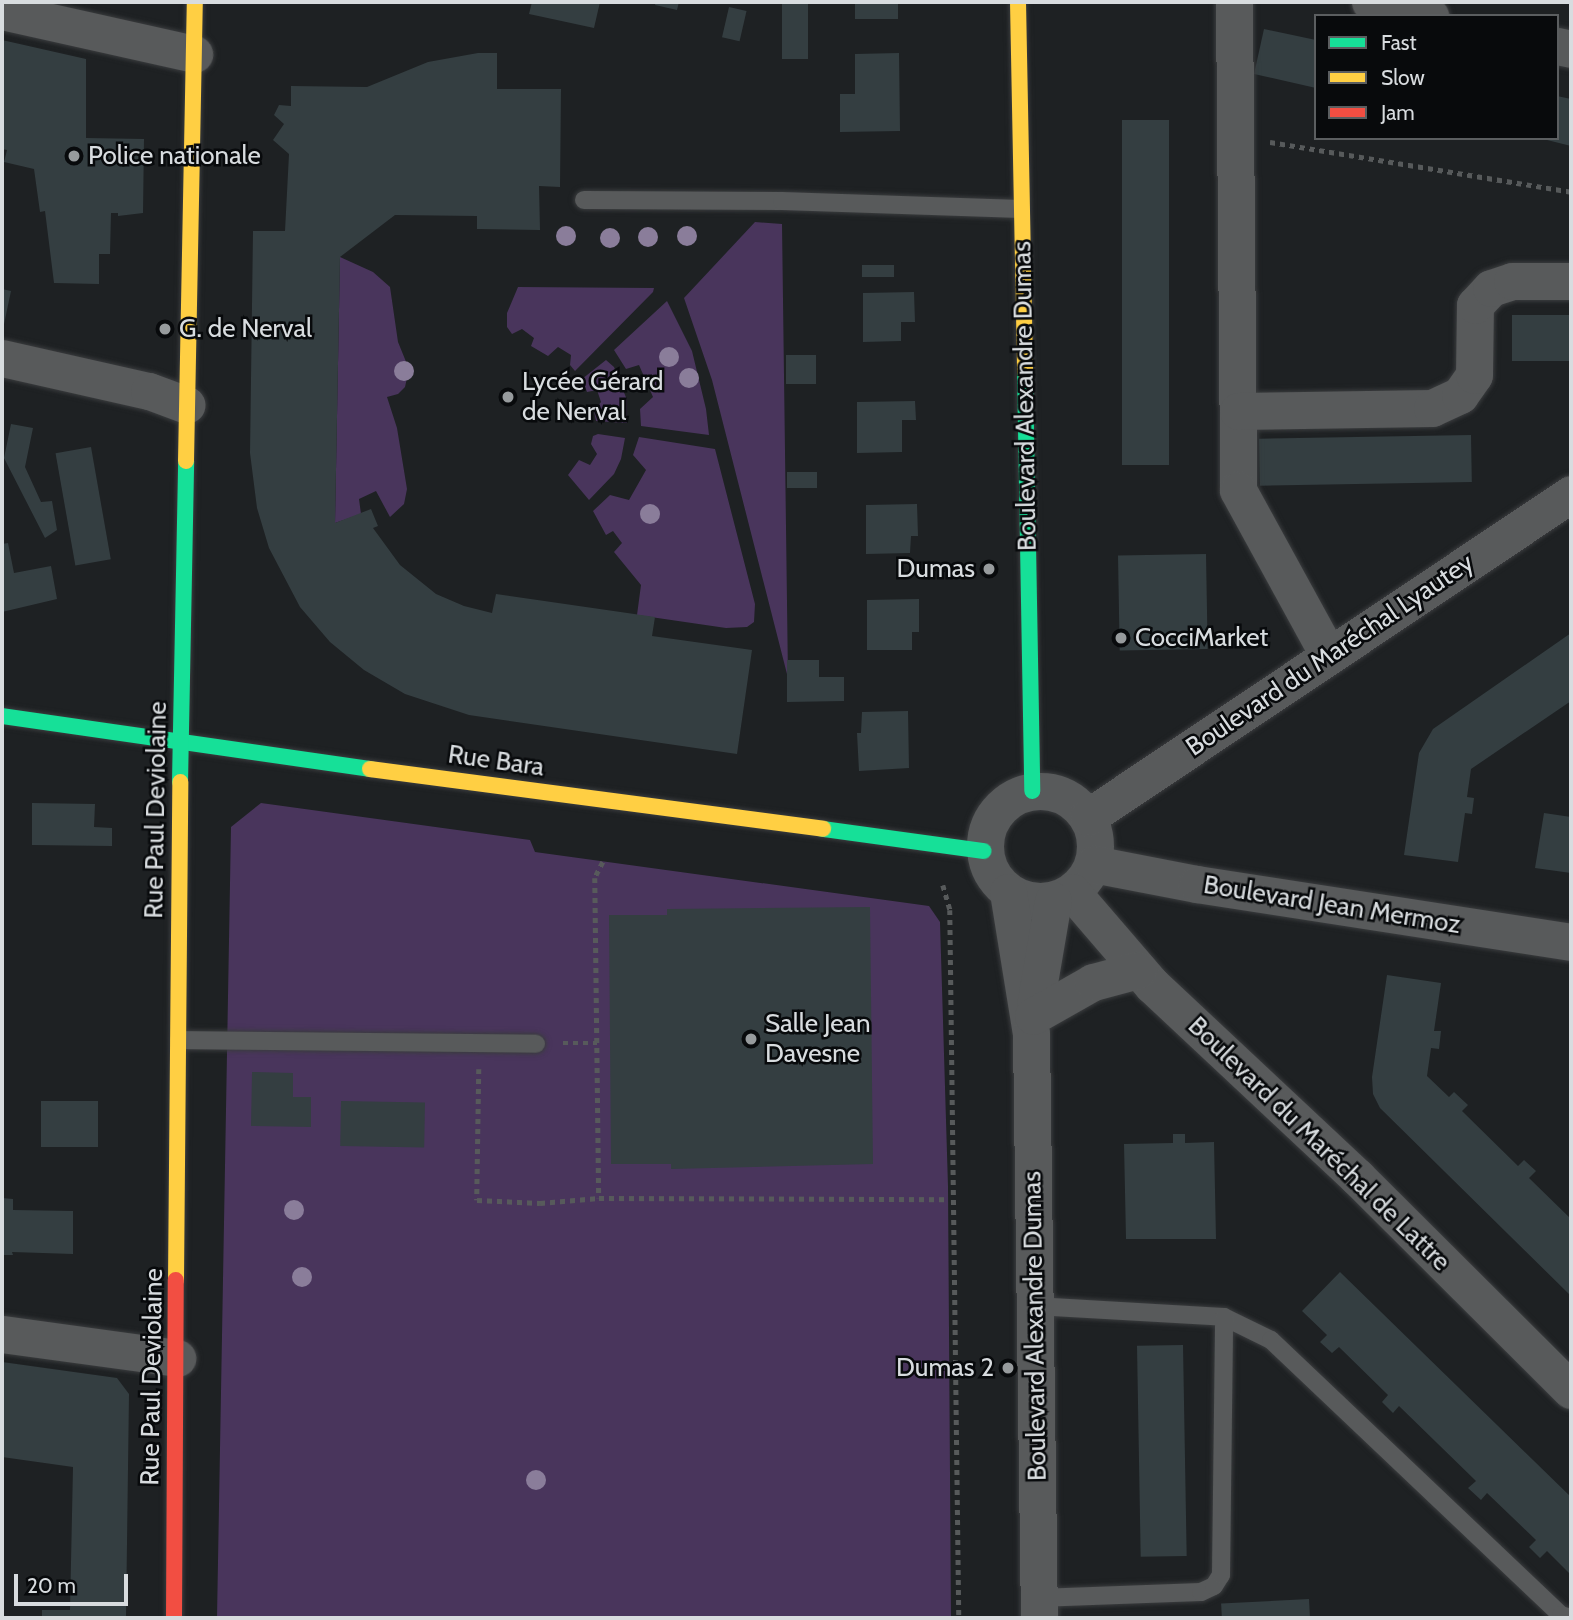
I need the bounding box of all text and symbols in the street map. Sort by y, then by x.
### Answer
legend [1314,14,1559,140]
text: Fast [1381,30,1417,55]
text: Slow [1381,65,1425,90]
text: Jam [1381,100,1415,125]
place label: Police nationale [88,140,261,172]
marker: Police nationale [66,148,82,164]
street label: Boulevard Alexandre Dumas [1007,241,1043,551]
place label: G. de Nerval [179,313,312,345]
marker: G. de Nerval [157,321,173,337]
place label: Lycée Gérard de Nerval [522,366,664,428]
marker: Lycée Gérard de Nerval [500,389,516,405]
street label: Boulevard du Maréchal Lyautey [1180,547,1480,763]
place label: Dumas [897,553,975,585]
marker: Dumas [981,561,997,577]
place label: CocciMarket [1135,622,1268,654]
marker: CocciMarket [1113,630,1129,646]
street label: Rue Paul Deviolaine [139,701,173,919]
street label: Rue Bara [446,739,546,783]
street label: Boulevard Jean Mermoz [1201,869,1463,941]
place label: Salle Jean Davesne [765,1008,871,1070]
street label: Boulevard du Maréchal de Lattre [1181,1010,1457,1278]
marker: Salle Jean Davesne [743,1031,759,1047]
street label: Boulevard Alexandre Dumas [1017,1171,1053,1481]
street label: Rue Paul Deviolaine [135,1268,169,1486]
place label: Dumas 2 [896,1352,994,1384]
marker: Dumas 2 [1000,1360,1016,1376]
scale bar [18,1560,131,1604]
text: 20 m [27,1573,76,1598]

